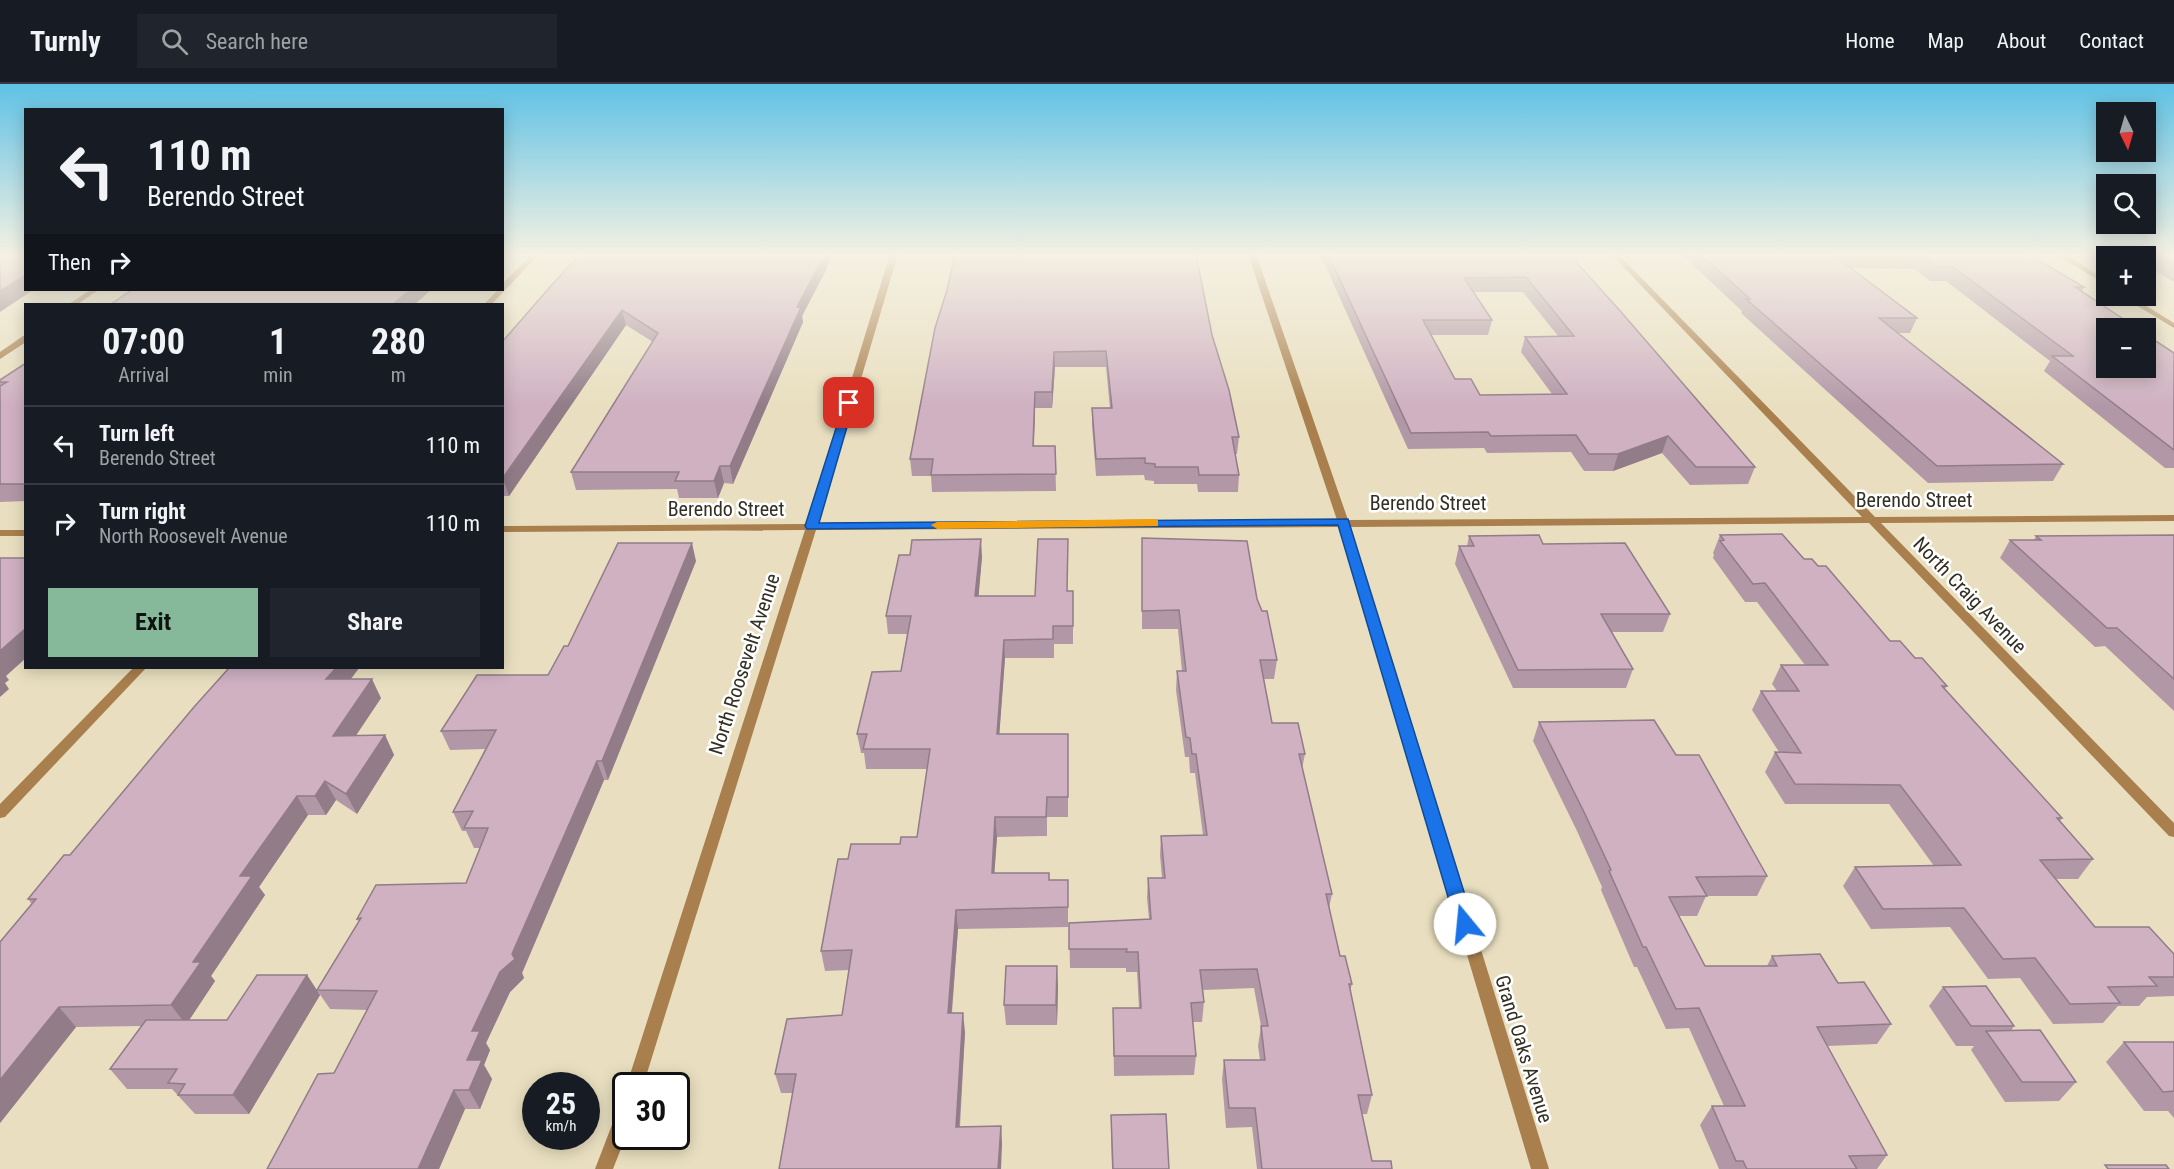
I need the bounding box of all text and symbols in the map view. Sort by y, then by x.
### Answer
search box [137,14,557,68]
text: Turnly [30,25,101,58]
icon: search [158,25,191,58]
text: Search here [206,29,308,54]
text: Home [1845,29,1895,53]
text: Map [1928,29,1964,53]
text: About [1997,29,2046,53]
text: Contact [2079,29,2144,53]
north arrow [2096,102,2156,162]
map controls [2096,102,2156,378]
text: 110 m [147,131,252,180]
icon: left [48,132,126,210]
button: search [2096,174,2156,234]
text: Berendo Street [147,181,305,213]
icon: right [103,246,136,279]
button: + [2096,246,2156,306]
text: Then [48,250,91,275]
button: − [2096,318,2156,378]
text: 07:00 [102,321,185,363]
text: 1 [269,321,287,363]
text: 280 [371,321,426,363]
text: Arrival [118,363,169,387]
text: min [263,363,293,387]
text: m [391,363,406,387]
pin [823,377,874,428]
icon: arrive [832,386,865,419]
text: Turn left [99,421,174,446]
icon: left [48,429,81,462]
text: 110 m [426,433,480,458]
text: Berendo Street [99,446,216,470]
street label: Berendo Street [1856,488,1972,512]
street label: Berendo Street [1370,491,1486,515]
street label: Berendo Street [668,497,784,521]
text: Turn right [99,499,186,524]
icon: right [48,507,81,540]
text: 110 m [426,511,480,536]
text: North Roosevelt Avenue [99,524,288,548]
street label: North Craig Avenue [1908,532,2032,658]
street label: North Roosevelt Avenue [703,571,785,757]
button: Exit [48,588,258,657]
button: Share [270,588,480,657]
position arrow [1433,892,1497,956]
street label: Grand Oaks Avenue [1490,972,1558,1126]
speed limit sign: 30 [612,1072,690,1150]
text: 25 [546,1086,576,1121]
text: km/h [546,1117,576,1135]

